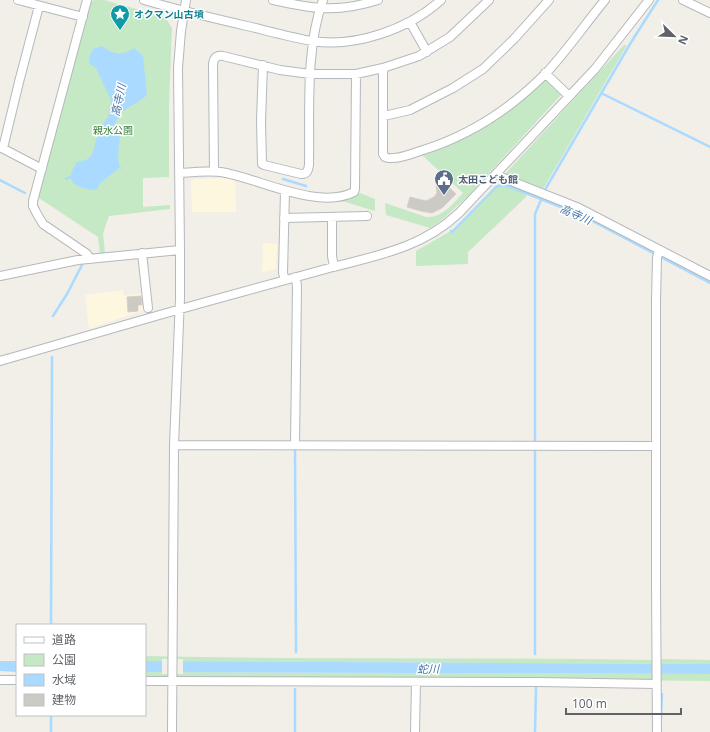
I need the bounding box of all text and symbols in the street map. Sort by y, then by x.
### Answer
place icon: オクマン山古墳 [109,3,131,31]
place label: オクマン山古墳 [134,7,205,21]
north arrow [654,16,694,56]
text: N [675,33,692,47]
water label: 高寺川 [107,81,129,118]
park label: 親水公園 [93,123,133,137]
public building icon: 太田こども館 [433,168,455,196]
place label: 太田こども館 [458,172,518,186]
water label: 高寺川 [558,200,595,228]
legend [16,624,146,716]
text: 道路 [52,631,76,648]
text: 公園 [52,651,76,668]
water label: 蛇川 [417,661,440,676]
text: 水域 [52,671,76,688]
scale bar [566,690,681,716]
text: 建物 [52,691,76,708]
text: 100 m [572,695,607,712]

